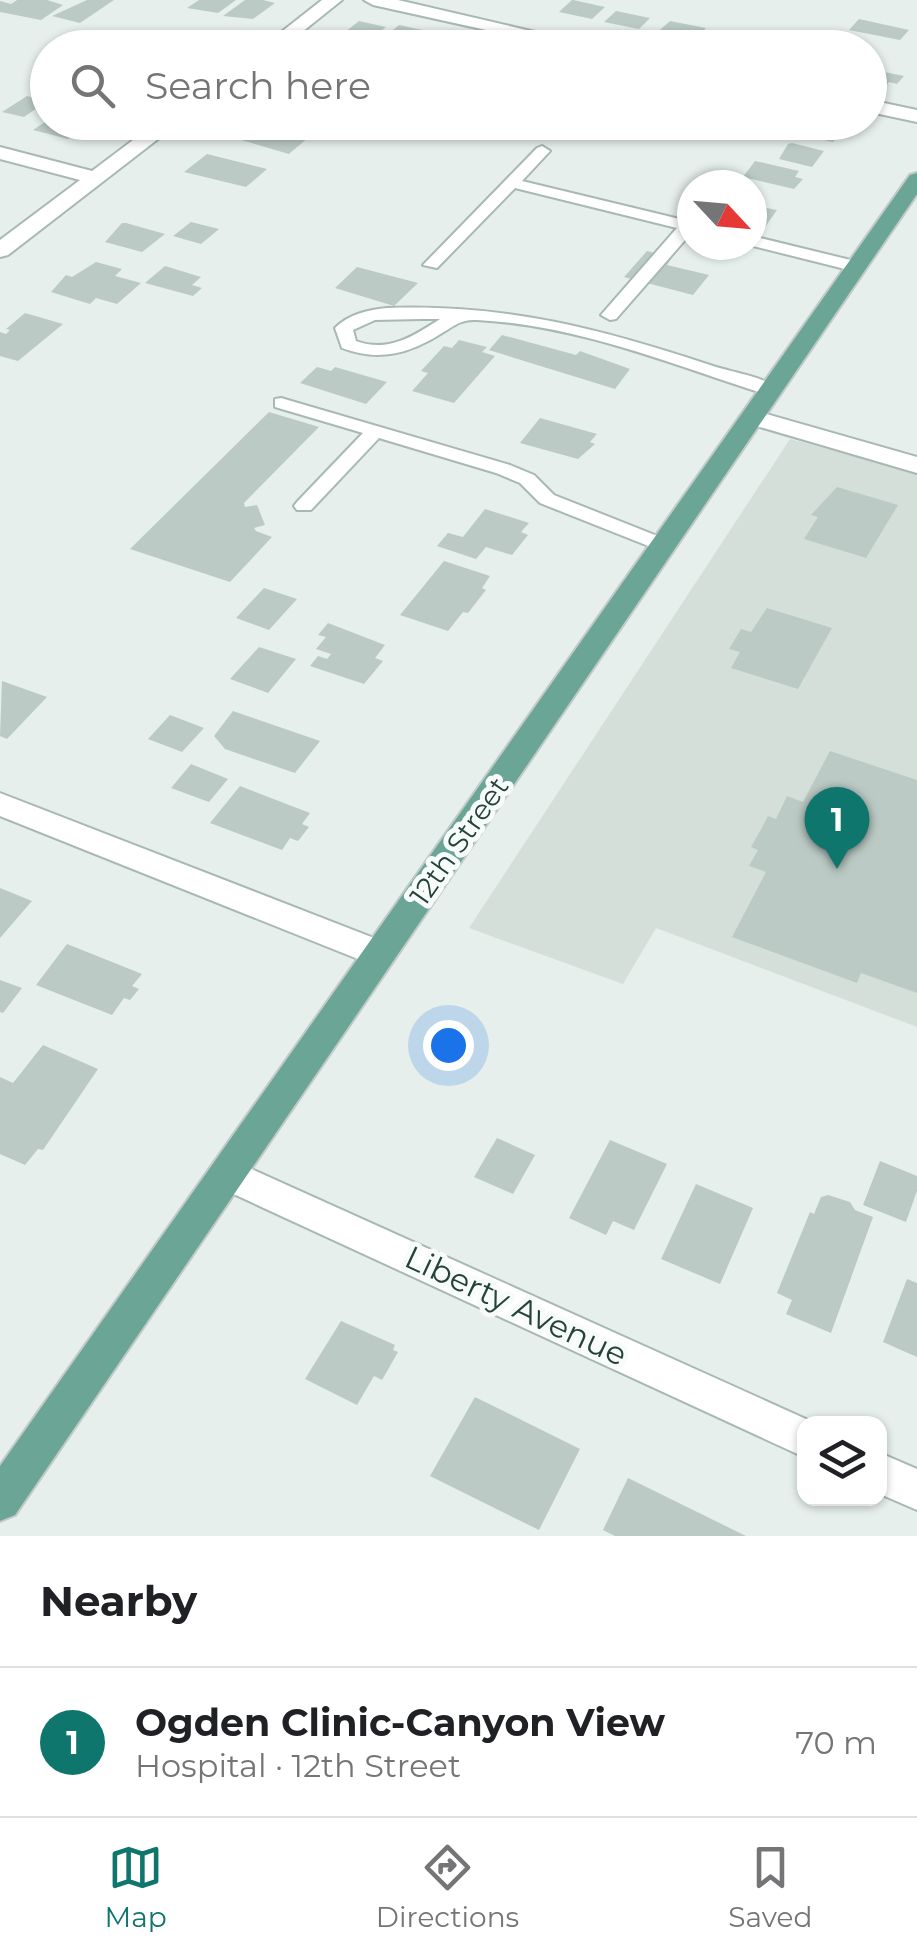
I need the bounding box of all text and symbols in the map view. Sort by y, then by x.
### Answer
search box [30,30,887,140]
icon: search [65,58,120,113]
text: Search here [145,62,371,109]
north arrow [677,170,767,260]
street label: 12th Street [403,771,515,911]
pin: 1 [804,786,870,869]
your location [423,1020,474,1071]
street label: Liberty Avenue [399,1237,633,1374]
map controls [797,1416,887,1506]
button: layers [797,1416,887,1506]
text: Nearby [40,1575,197,1627]
text: Ogden Clinic-Canyon View [135,1699,665,1746]
text: 1 [66,1723,79,1762]
text: 70 m [795,1723,877,1762]
text: Hospital · 12th Street [135,1746,461,1785]
tab: Map [105,1840,167,1934]
tab: Directions [376,1840,519,1934]
tab: Saved [728,1840,812,1934]

